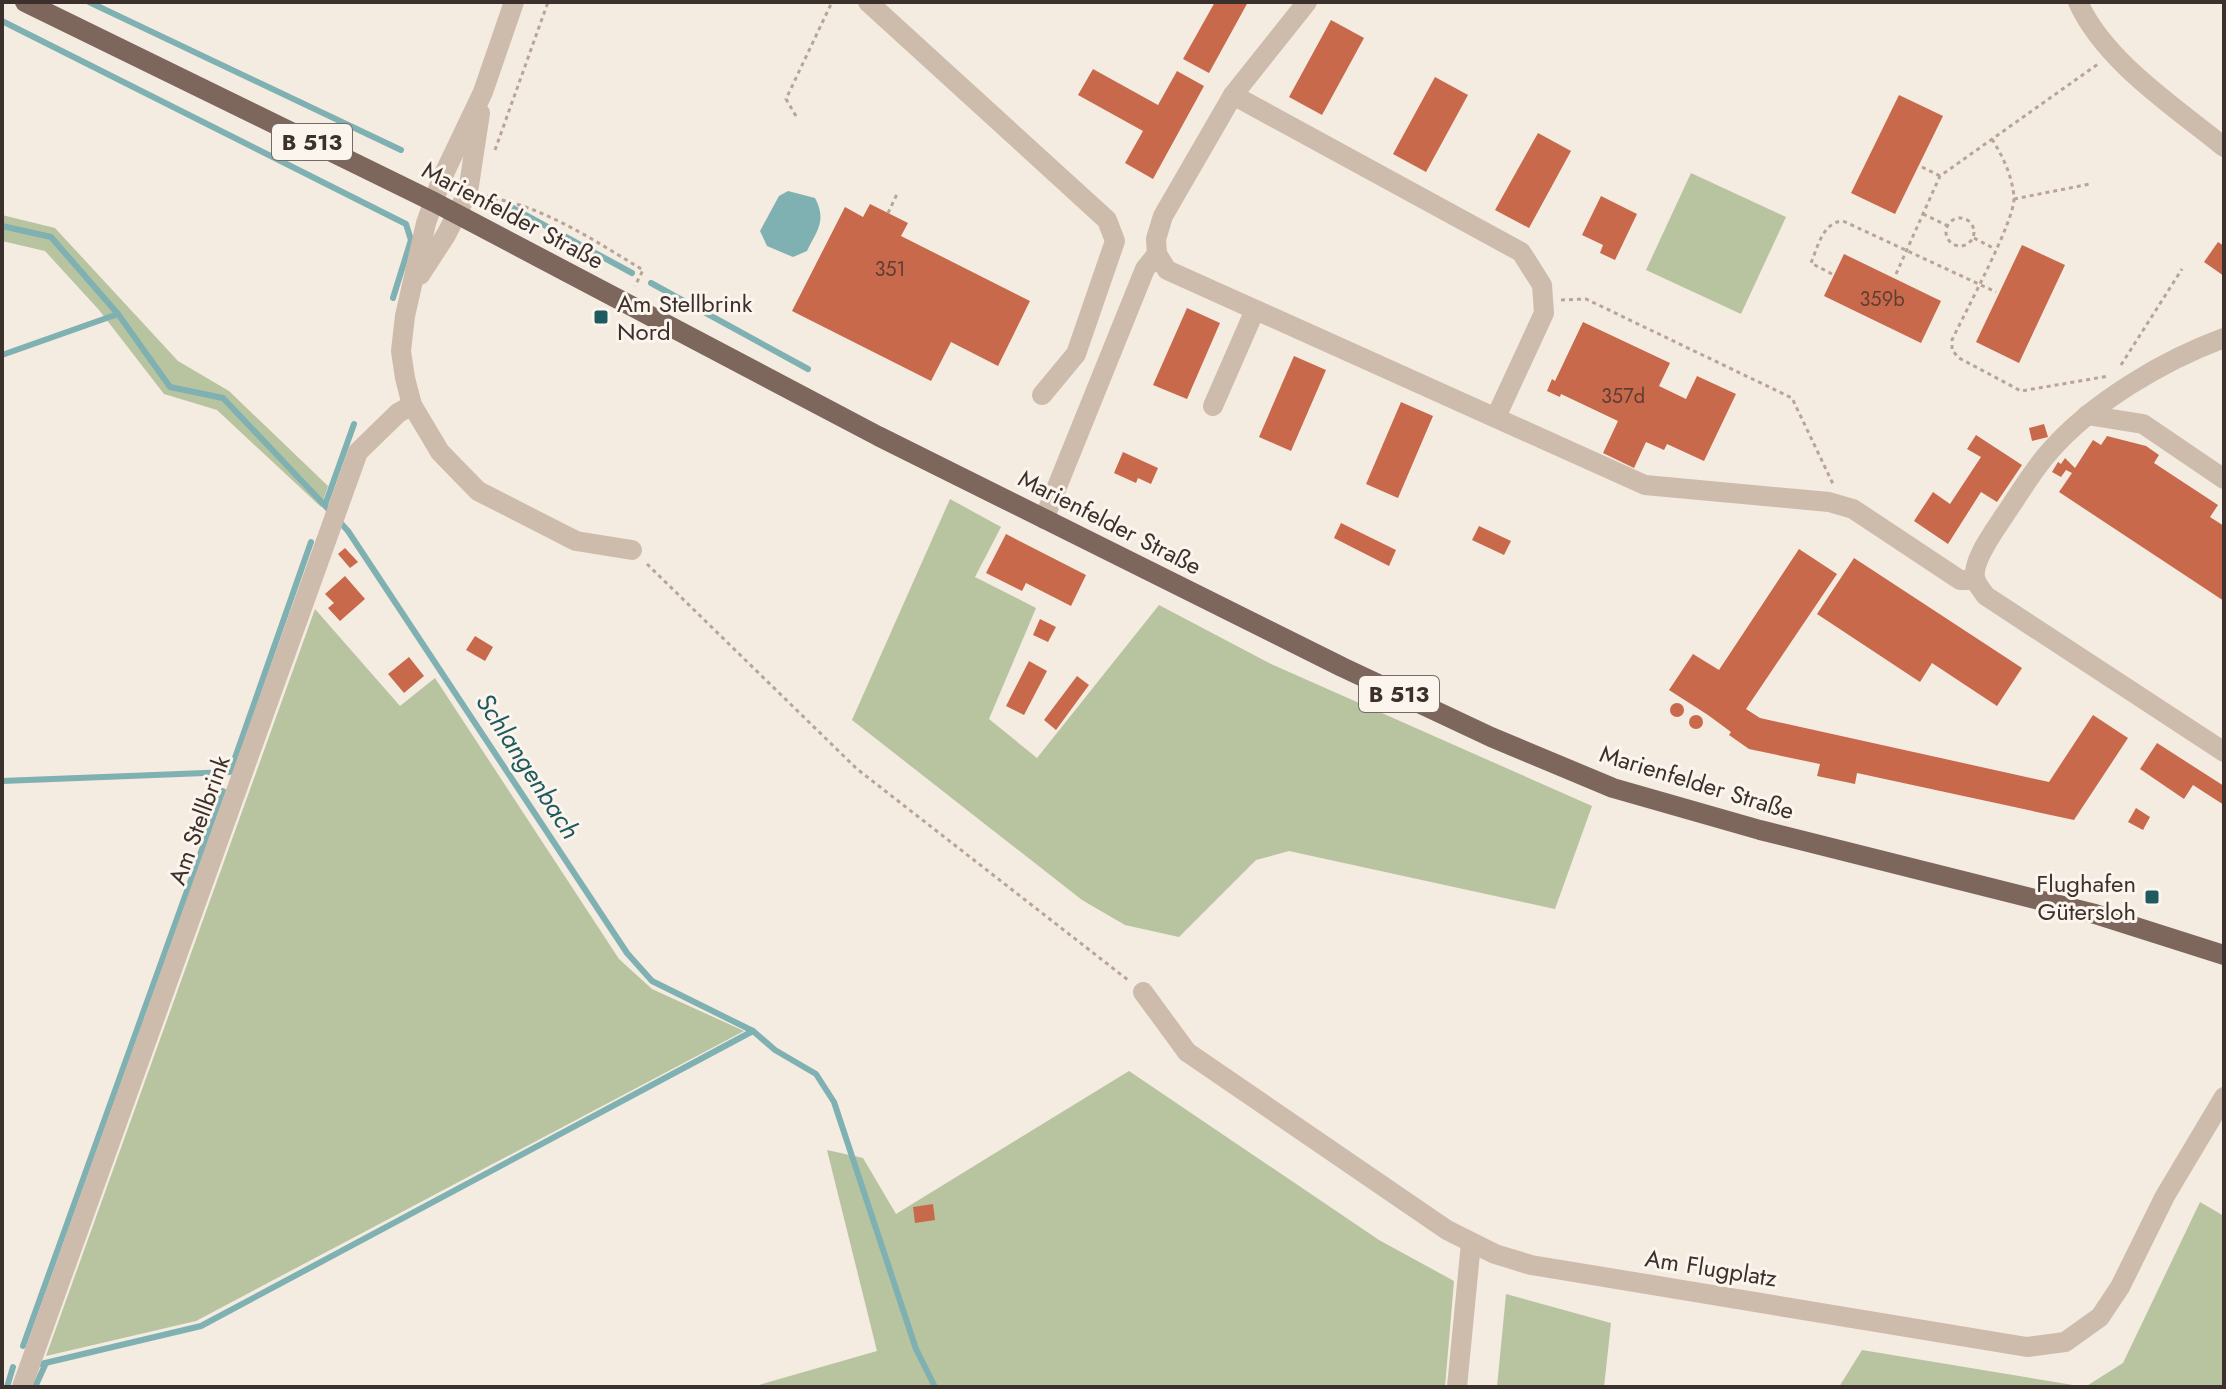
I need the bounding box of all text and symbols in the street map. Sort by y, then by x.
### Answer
road number: B 513 [272,124,352,160]
street label: Marienfelder Straße [416,152,610,278]
house number: 351 [874,255,906,284]
house number: 359b [1859,285,1905,314]
place label: Am Stellbrink Nord [617,286,753,349]
marker: Am Stellbrink Nord [592,308,610,326]
house number: 357d [1601,382,1645,411]
street label: Marienfelder Straße [1012,461,1208,583]
road number: B 513 [1359,676,1439,712]
water label: Schlangenbach [467,686,589,846]
street label: Marienfelder Straße [1596,736,1798,828]
street label: Am Stellbrink [159,750,239,890]
place label: Flughafen Gütersloh [2036,866,2136,929]
marker: Flughafen Gütersloh [2143,888,2161,906]
street label: Am Flugplatz [1643,1240,1779,1296]

